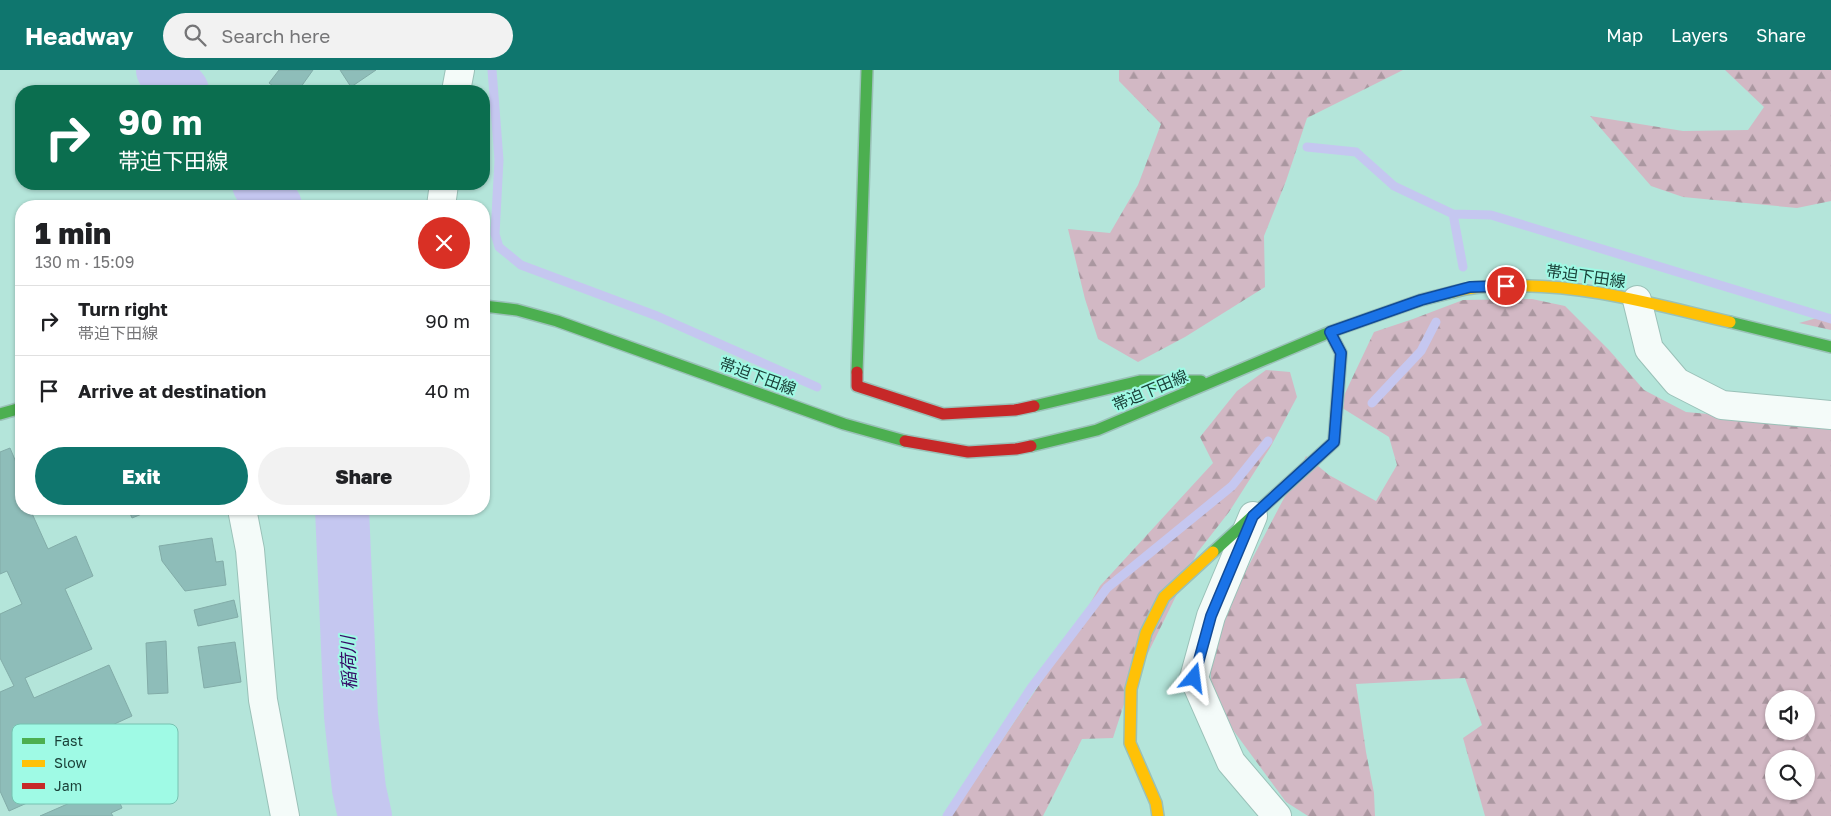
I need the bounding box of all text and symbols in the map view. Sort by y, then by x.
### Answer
search box [163,13,513,58]
text: Headway [25,21,133,50]
icon: search [181,21,209,49]
text: Search here [221,24,330,47]
text: Map [1606,24,1643,46]
text: Layers [1671,24,1728,46]
text: Share [1756,24,1806,46]
text: 90 m [118,101,202,143]
icon: right [35,105,100,170]
text: 帯迫下田線 [118,147,228,174]
text: 1 min [35,215,111,251]
button: close [418,217,470,269]
text: 130 m · 15:09 [35,252,134,272]
street label: 帯迫下田線 [1545,261,1627,291]
pin [1485,265,1527,307]
icon: arrive [1492,272,1520,300]
text: Turn right [78,297,168,320]
icon: right [35,307,63,335]
text: 90 m [425,309,470,332]
text: 帯迫下田線 [78,323,158,343]
street label: 帯迫下田線 [717,353,799,399]
street label: 帯迫下田線 [1109,365,1191,415]
icon: arrive [35,377,63,405]
text: Arrive at destination [78,379,266,402]
text: 40 m [425,379,470,402]
button: Exit [35,447,248,505]
button: Share [258,447,470,505]
water label: 稲荷川 [336,634,360,690]
position arrow [1167,651,1219,703]
map controls [1765,690,1815,800]
button: sound [1765,690,1815,740]
legend [12,724,178,804]
text: Fast [54,732,83,749]
button: search [1765,750,1815,800]
text: Slow [54,754,87,771]
text: Jam [54,777,82,794]

